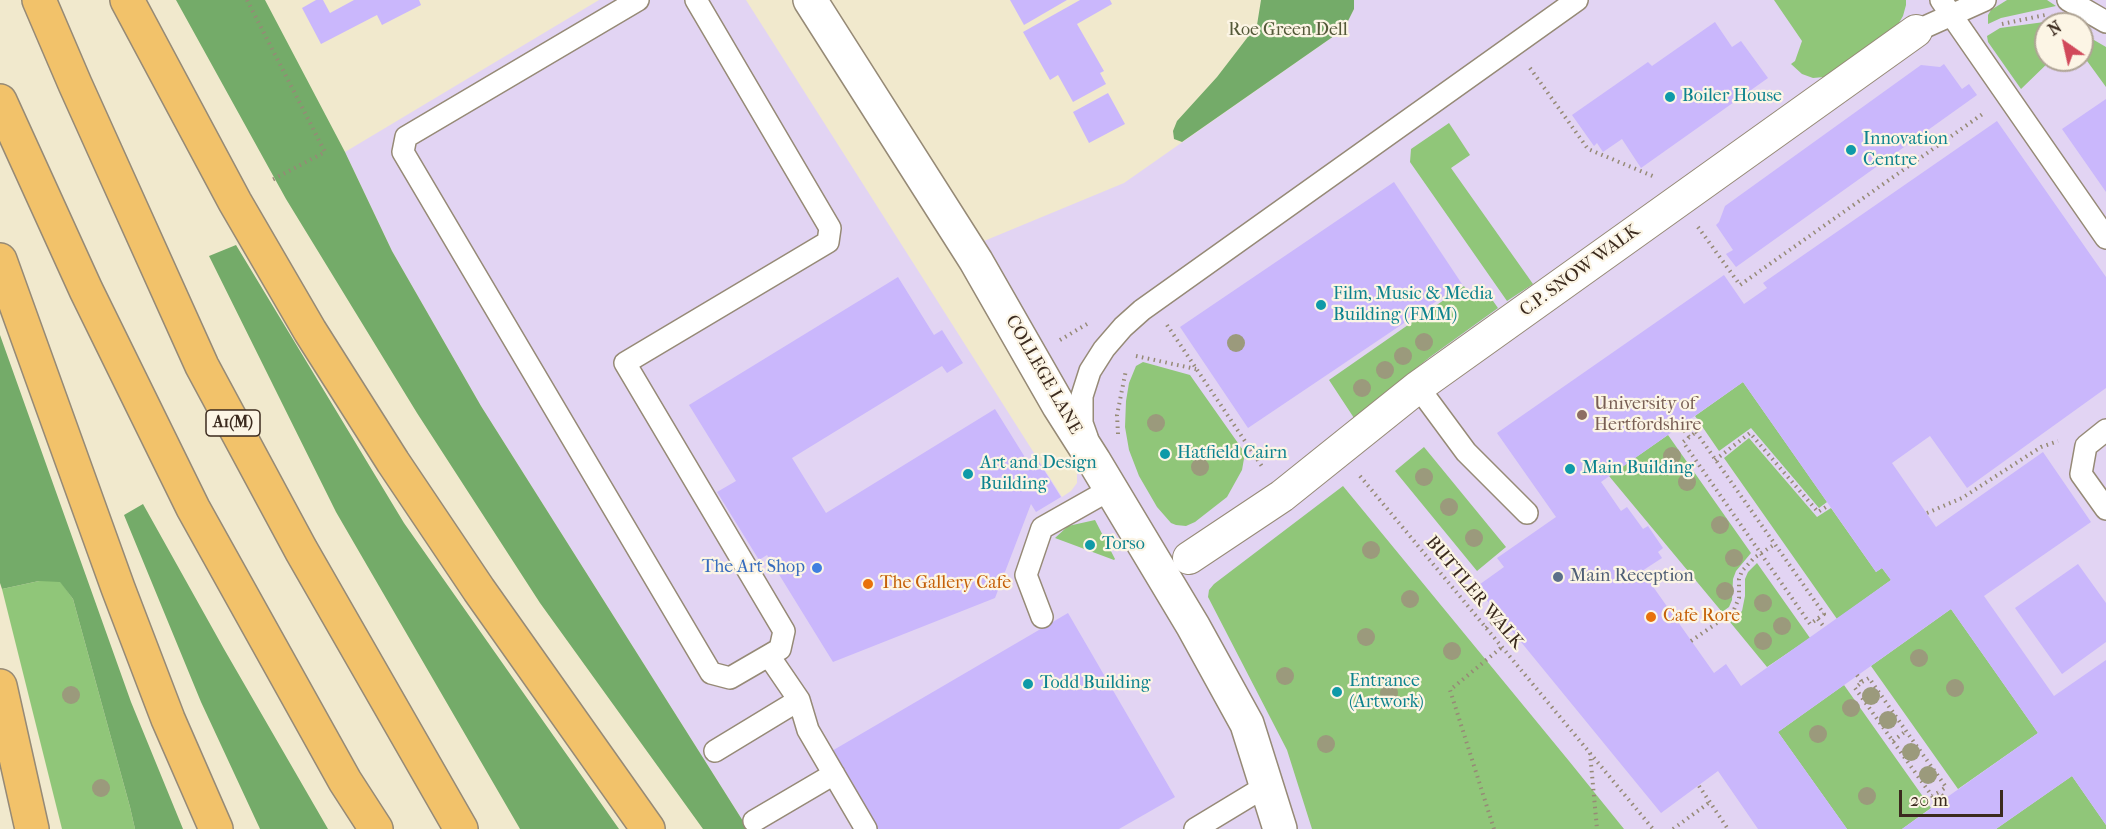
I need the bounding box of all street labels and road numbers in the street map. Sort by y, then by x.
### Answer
street label: C.P. SNOW WALK [1516,220,1644,322]
street label: COLLEGE LANE [1000,312,1086,438]
road number: A1(M) [206,410,260,436]
street label: BUTTLER WALK [1420,532,1528,654]

